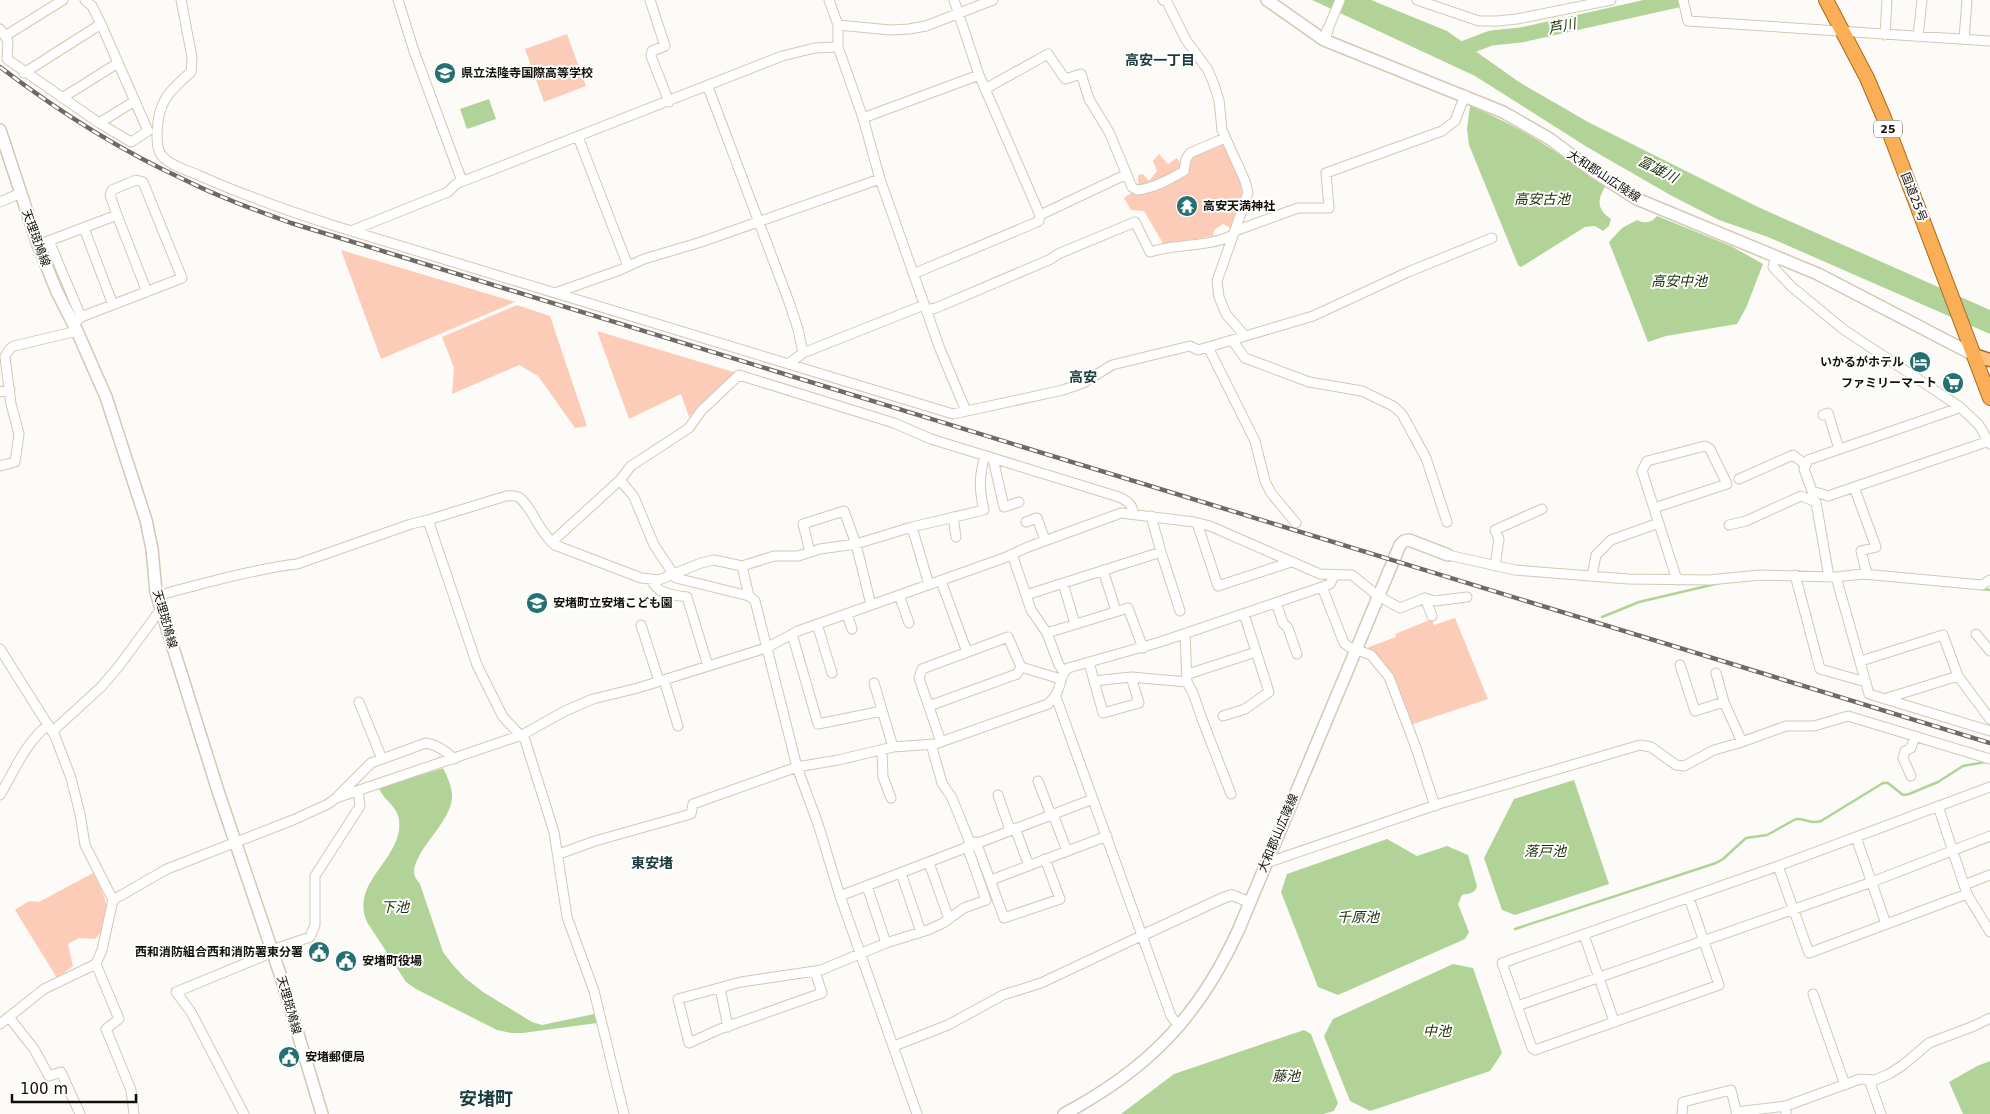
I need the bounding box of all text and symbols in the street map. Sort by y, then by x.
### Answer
water label: 芦川 [1547,15,1579,37]
district label: 高安一丁目 [1125,52,1195,68]
school or university icon: 県立法隆寺国際高等学校 [433,61,457,85]
place label: 県立法隆寺国際高等学校 [461,66,593,80]
road number: 25 [1874,120,1902,138]
street label: 大和郡山広陵線 [1565,147,1643,205]
water label: 富雄川 [1636,152,1682,187]
street label: 国道25号 [1898,171,1930,223]
water label: 高安古池 [1514,191,1572,207]
temple icon: 高安天満神社 [1175,194,1199,218]
place label: 高安天満神社 [1203,199,1275,213]
street label: 天理斑鳩線 [19,207,53,269]
water label: 高安中池 [1651,273,1709,289]
hotel icon: いかるがホテル [1908,350,1932,374]
place label: いかるがホテル [1820,355,1904,369]
district label: 高安 [1069,369,1097,385]
supermarket icon: ファミリーマート [1941,371,1965,395]
place label: ファミリーマート [1841,376,1937,390]
street label: 天理斑鳩線 [150,588,180,650]
school or university icon: 安堵町立安堵こども園 [525,591,549,615]
place label: 安堵町立安堵こども園 [553,596,673,610]
street label: 大和郡山広陵線 [1255,792,1301,874]
water label: 落戸池 [1524,843,1568,859]
district label: 東安堵 [631,855,673,871]
water label: 下池 [381,899,411,915]
water label: 千原池 [1337,909,1381,925]
public building icon: 西和消防組合西和消防署東分署 [307,940,331,964]
place label: 西和消防組合西和消防署東分署 [135,945,303,959]
public building icon: 安堵町役場 [334,949,358,973]
place label: 安堵町役場 [362,954,422,968]
street label: 天理斑鳩線 [274,974,304,1036]
water label: 中池 [1423,1023,1453,1039]
public building icon: 安堵郵便局 [277,1045,301,1069]
place label: 安堵郵便局 [305,1050,365,1064]
water label: 藤池 [1272,1068,1302,1084]
scale bar [12,1072,136,1104]
text: 100 m [20,1080,68,1098]
district label: 安堵町 [459,1088,513,1109]

